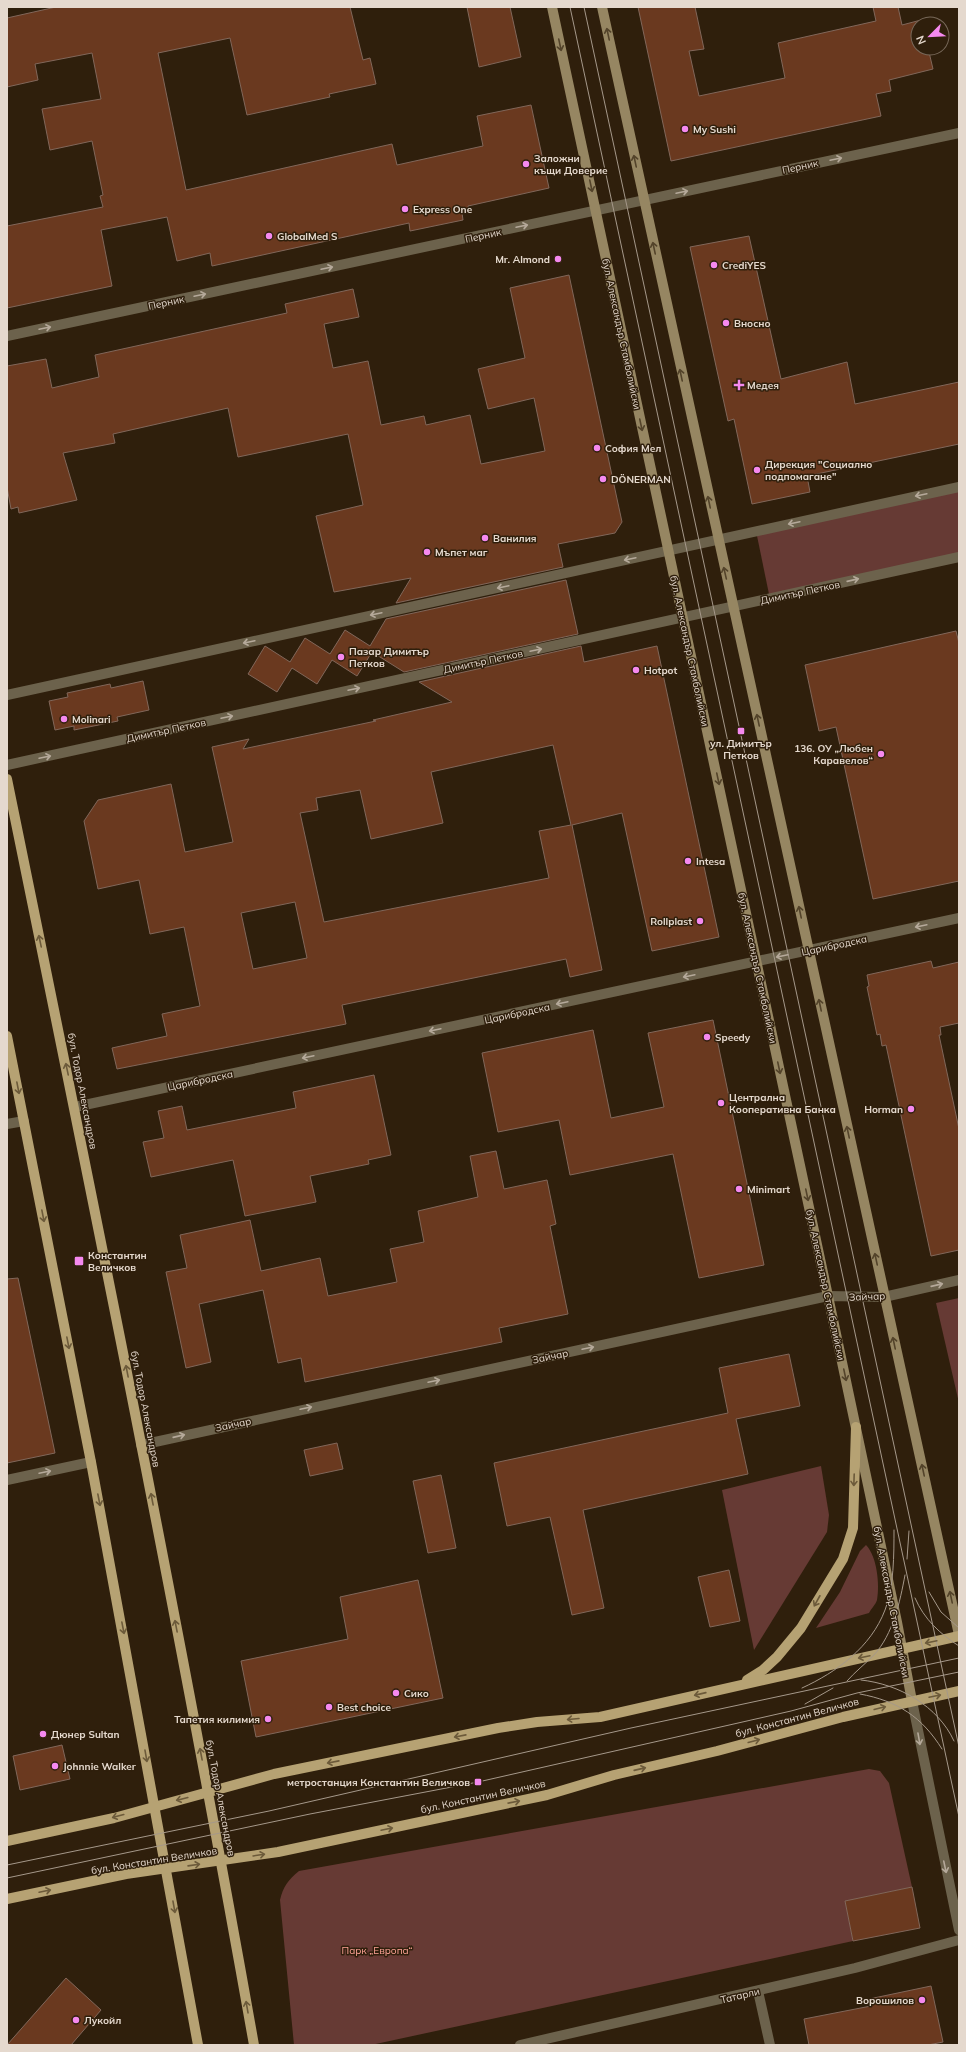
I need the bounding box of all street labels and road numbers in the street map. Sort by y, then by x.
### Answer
street label: Перник [781,156,820,177]
street label: Перник [464,225,503,246]
street label: бул. Александър Стамболийски [599,257,644,411]
street label: Перник [147,292,186,313]
street label: бул. Александър Стамболийски [667,574,712,728]
street label: Димитър Петков [759,578,841,607]
street label: Димитър Петков [442,647,524,676]
street label: Димитър Петков [125,716,207,745]
street label: бул. Александър Стамболийски [735,891,780,1045]
street label: Царибродска [800,932,868,959]
street label: Царибродска [483,1000,551,1027]
street label: бул. Тодор Александров [65,1032,100,1151]
street label: Царибродска [166,1067,234,1094]
street label: бул. Александър Стамболийски [803,1208,848,1362]
street label: Зайчар [849,1289,885,1304]
street label: Зайчар [531,1346,569,1367]
street label: бул. Тодор Александров [128,1350,163,1469]
street label: Зайчар [214,1414,252,1435]
street label: бул. Александър Стамболийски [870,1525,913,1679]
street label: бул. Константин Величков [734,1695,861,1740]
street label: бул. Тодор Александров [203,1739,238,1858]
street label: бул. Константин Величков [420,1777,547,1816]
street label: бул. Константин Величков [90,1844,218,1877]
street label: Татарли [719,1985,761,2006]

